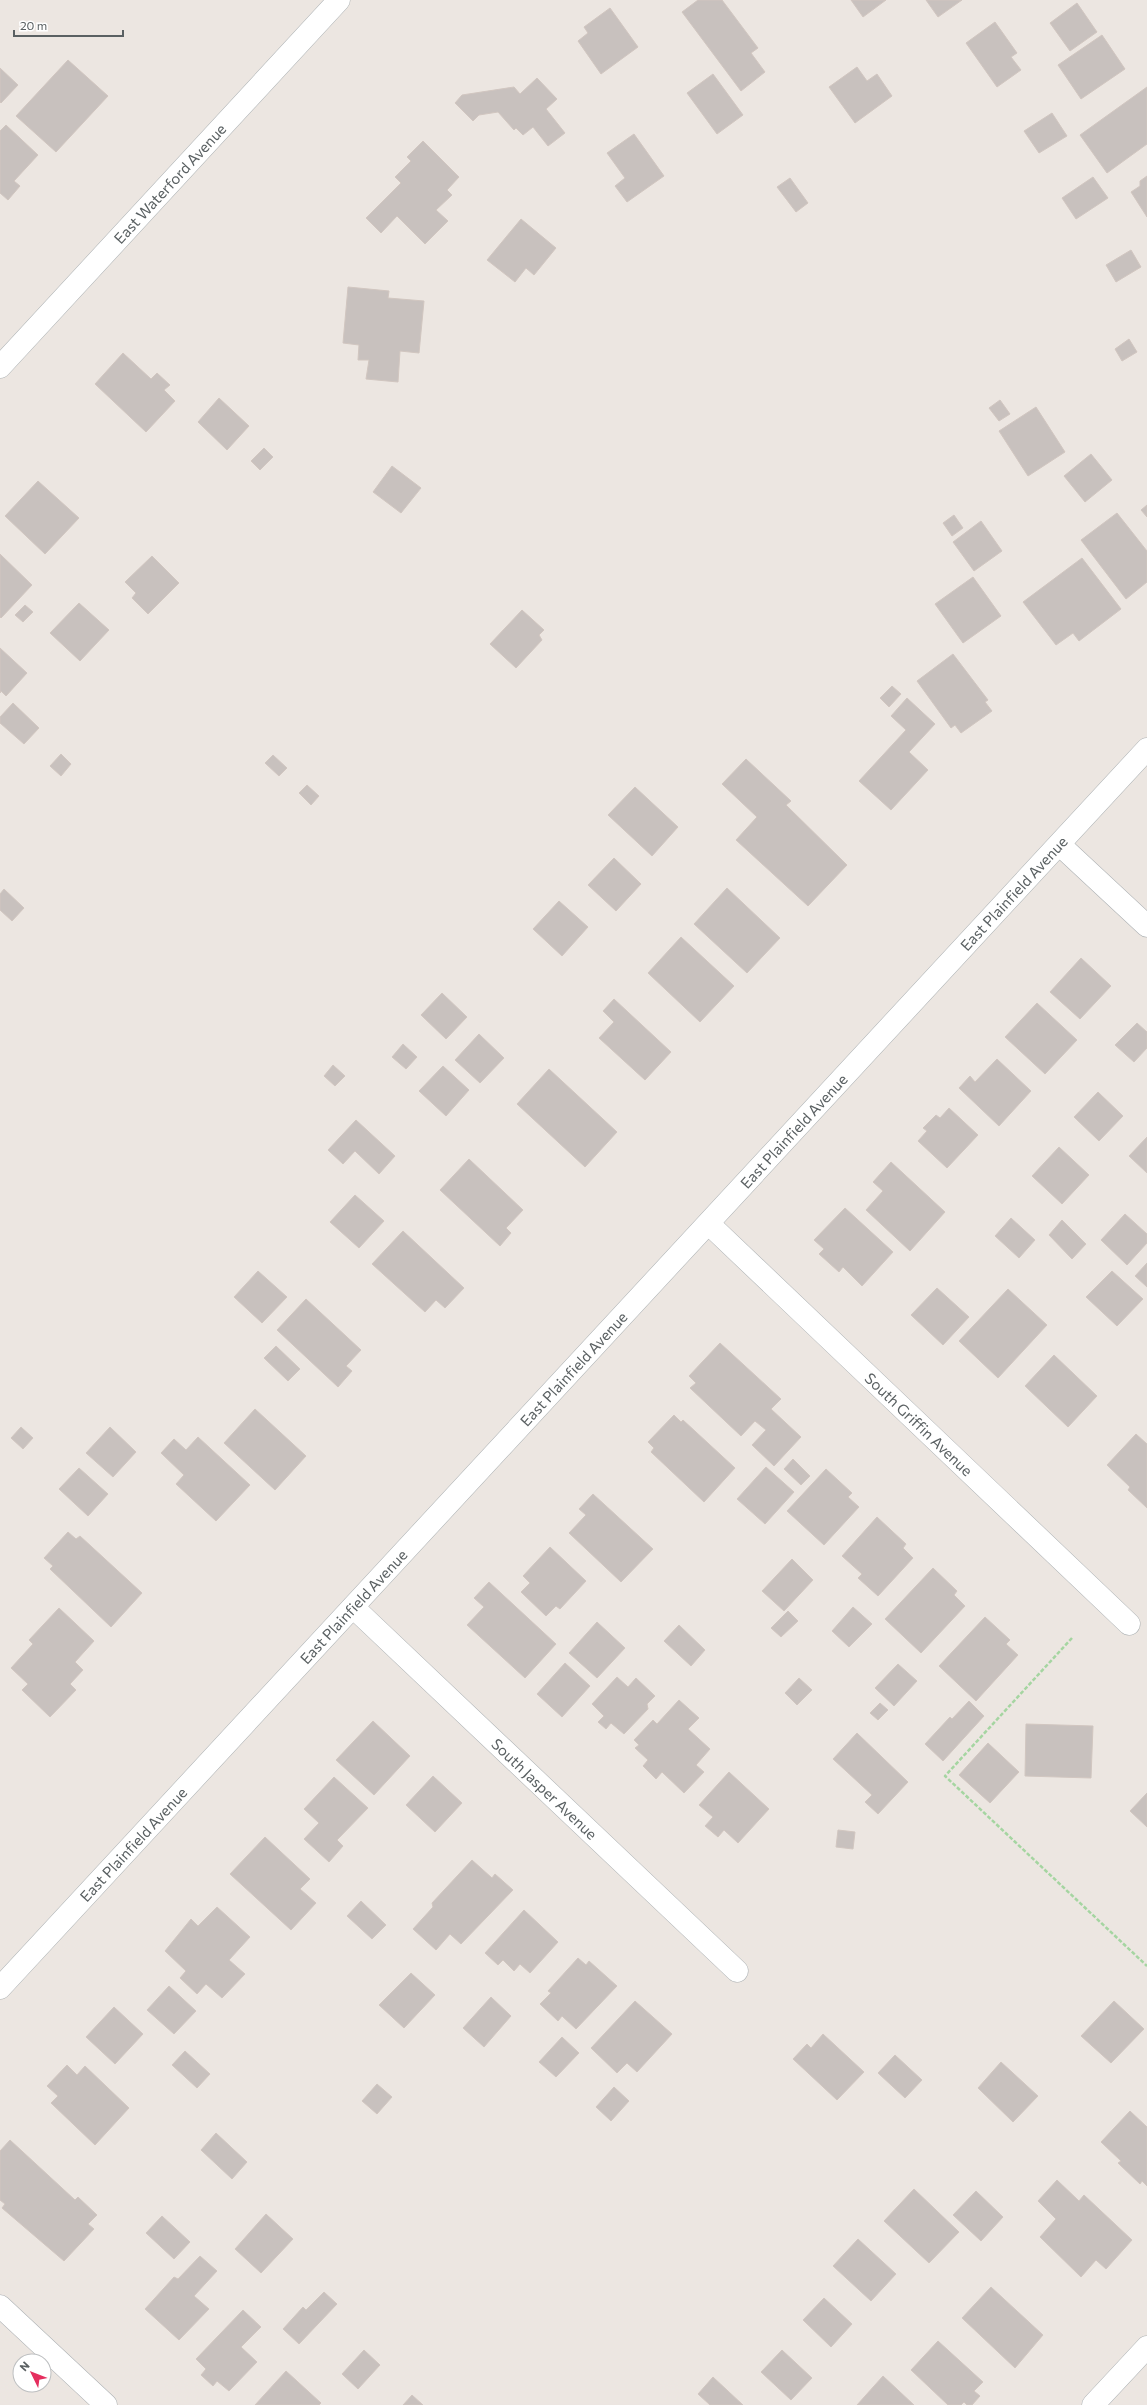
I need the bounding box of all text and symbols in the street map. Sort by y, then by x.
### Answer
scale bar [14,12,123,38]
text: 20 m [20,18,47,32]
street label: East Waterford Avenue [110,120,229,247]
street label: East Plainfield Avenue [956,832,1071,954]
street label: East Plainfield Avenue [736,1070,851,1192]
street label: East Plainfield Avenue [516,1308,631,1430]
street label: South Griffin Avenue [862,1369,977,1479]
street label: East Plainfield Avenue [296,1545,411,1667]
street label: South Jasper Avenue [488,1734,601,1843]
street label: East Plainfield Avenue [76,1783,191,1905]
north arrow [12,2353,52,2393]
text: N [17,2358,32,2373]

